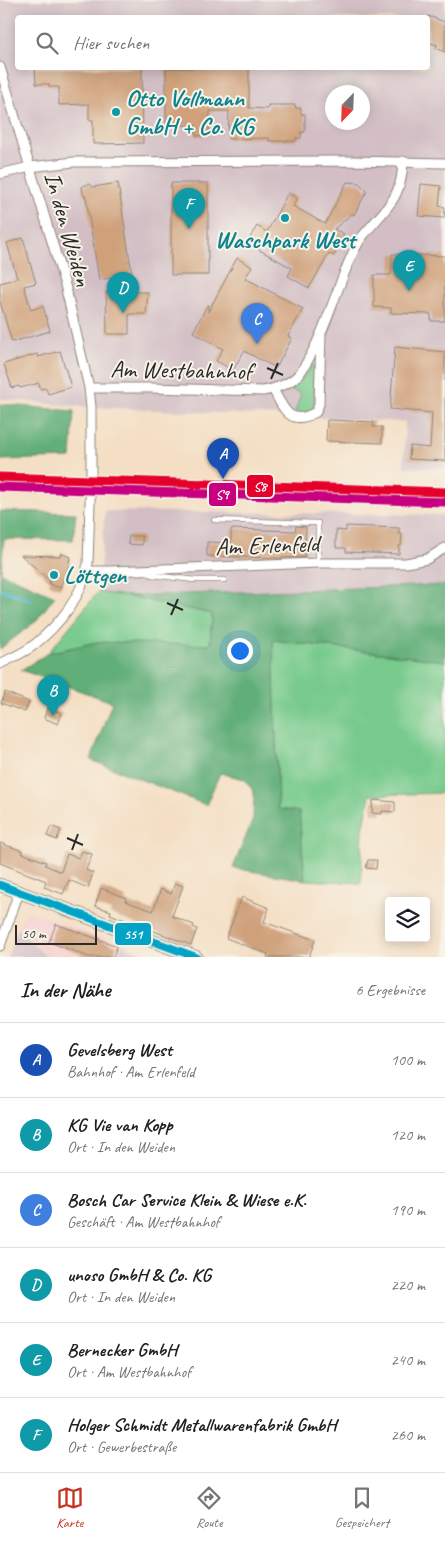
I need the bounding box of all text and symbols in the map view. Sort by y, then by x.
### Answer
search box [15,15,430,70]
icon: search [33,29,61,57]
text: Hier suchen [73,31,149,55]
place label: Otto Vollmann GmbH + Co. KG [126,83,256,141]
north arrow [325,85,370,130]
marker: Otto Vollmann GmbH + Co. KG [110,106,122,118]
street label: In den Weiden [37,168,99,290]
pin: F [173,188,205,229]
marker: Waschpark West [279,212,291,224]
place label: Waschpark West [215,225,358,255]
pin: E [393,250,425,291]
pin: D [107,272,139,313]
pin: C [241,303,273,344]
street label: Am Westbahnhof [110,354,257,386]
pin: A [207,438,239,479]
line badge: S8 [246,474,274,498]
text: S8 [253,478,268,495]
line badge: S9 [208,482,237,507]
text: S9 [215,486,230,503]
street label: Am Erlenfeld [215,528,323,562]
place label: Löttgen [64,560,127,590]
marker: Löttgen [48,569,60,581]
your location [227,638,253,664]
pin: B [37,675,69,716]
map controls [385,897,430,942]
button: layers [385,897,430,942]
scale bar [15,922,98,945]
line badge: 551 [114,922,152,946]
text: 50 m [22,925,46,942]
text: 551 [124,926,144,943]
text: In der Nähe [20,977,110,1003]
text: 6 Ergebnisse [356,980,425,1000]
text: Gevelsberg West [67,1038,172,1062]
text: A [32,1050,40,1070]
text: 100 m [391,1050,425,1070]
text: Bahnhof · Am Erlenfeld [67,1062,194,1082]
text: KG Vie van Kopp [67,1113,172,1137]
text: B [32,1125,40,1145]
text: 120 m [391,1125,425,1145]
text: Ort · In den Weiden [67,1137,175,1157]
text: Bosch Car Service Klein & Wiese e.K. [67,1188,306,1212]
text: C [32,1200,40,1220]
text: 190 m [391,1200,425,1220]
text: Geschäft · Am Westbahnhof [67,1212,219,1232]
text: unoso GmbH & Co. KG [67,1263,211,1287]
text: D [31,1275,41,1295]
text: 220 m [391,1275,425,1295]
text: Ort · In den Weiden [67,1287,175,1307]
text: Bernecker GmbH [67,1338,177,1362]
text: E [32,1350,40,1370]
text: 240 m [391,1350,425,1370]
text: Ort · Am Westbahnhof [67,1362,191,1382]
text: Holger Schmidt Metallwarenfabrik GmbH [67,1413,336,1437]
text: F [32,1425,40,1445]
text: 260 m [391,1425,425,1445]
text: Ort · Gewerbestraße [67,1437,176,1457]
tab: Karte [56,1484,84,1531]
tab: Route [195,1484,223,1531]
tab: Gespeichert [335,1484,389,1531]

